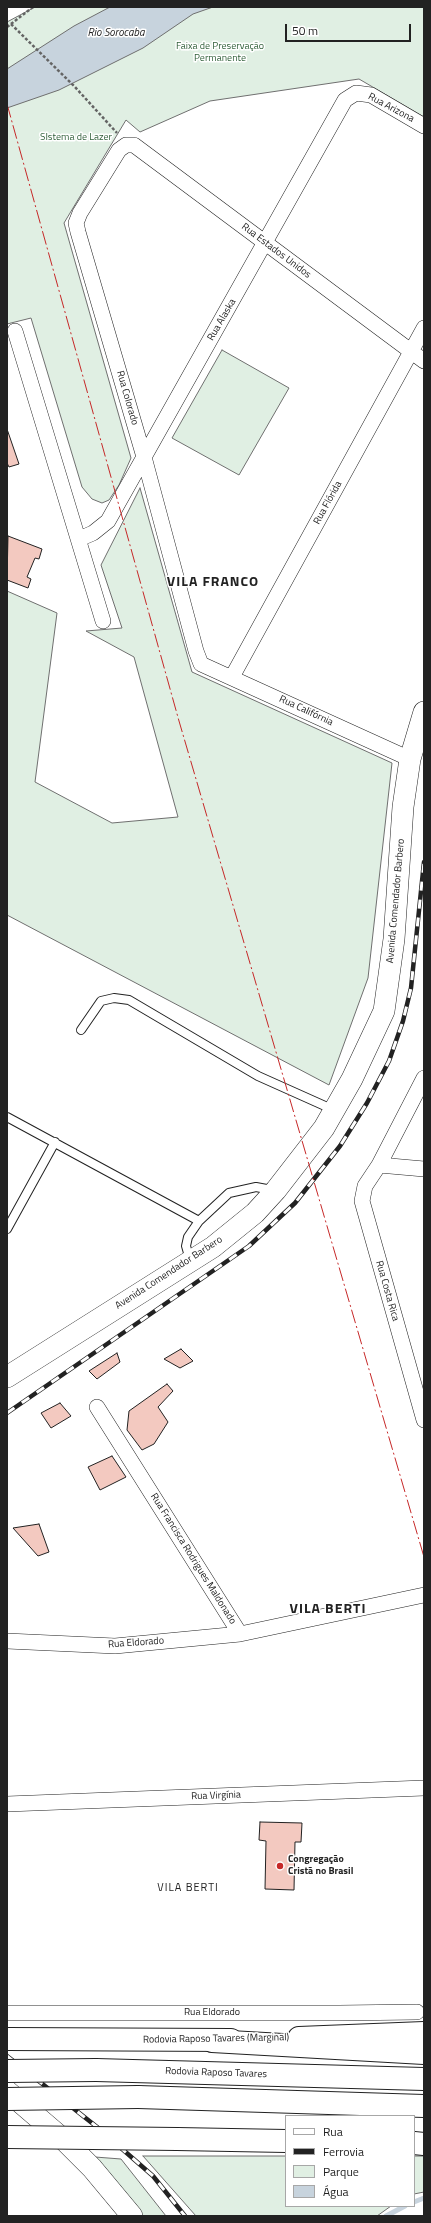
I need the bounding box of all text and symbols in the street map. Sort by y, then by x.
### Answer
scale bar [287,16,413,42]
text: 50 m [292,21,318,40]
water label: Rio Sorocaba [88,26,144,40]
park label: Faixa de Preservação Permanente [176,41,264,64]
street label: Rua Arizona [366,91,416,125]
park label: SIstema de Lazer [40,132,112,144]
street label: Rua Estados Unidos [239,221,313,281]
street label: Rua Alaska [205,297,239,343]
street label: Rua Colorado [114,369,140,427]
street label: Rua Flórida [311,479,345,527]
district label: VILA FRANCO [167,575,259,591]
street label: Rua Califórnia [277,693,335,729]
street label: Avenida Comendador Barbero [385,838,407,964]
street label: Avenida Comendador Barbero [113,1234,225,1312]
street label: Rua Costa Rica [373,1259,401,1323]
street label: Rua Francisca Rodrigues Maldonado [148,1491,238,1627]
district label: VILA BERTI [290,1602,366,1618]
street label: Rua Eldorado [108,1635,164,1651]
street label: Rua Virgínia [191,1789,241,1803]
place label: Congregação Cristã no Brasil [288,1854,353,1878]
marker: Congregação Cristã no Brasil [275,1861,285,1871]
district label: VILA BERTI [157,1881,219,1895]
street label: Rua Eldorado [184,2007,240,2019]
street label: Rodovia Raposo Tavares (Marginal) [143,2032,289,2046]
street label: Rodovia Raposo Tavares [165,2065,267,2081]
legend [285,2115,415,2207]
text: Rua [323,2122,343,2141]
text: Ferrovia [323,2142,364,2161]
text: Parque [323,2162,359,2181]
text: Água [323,2182,349,2201]

